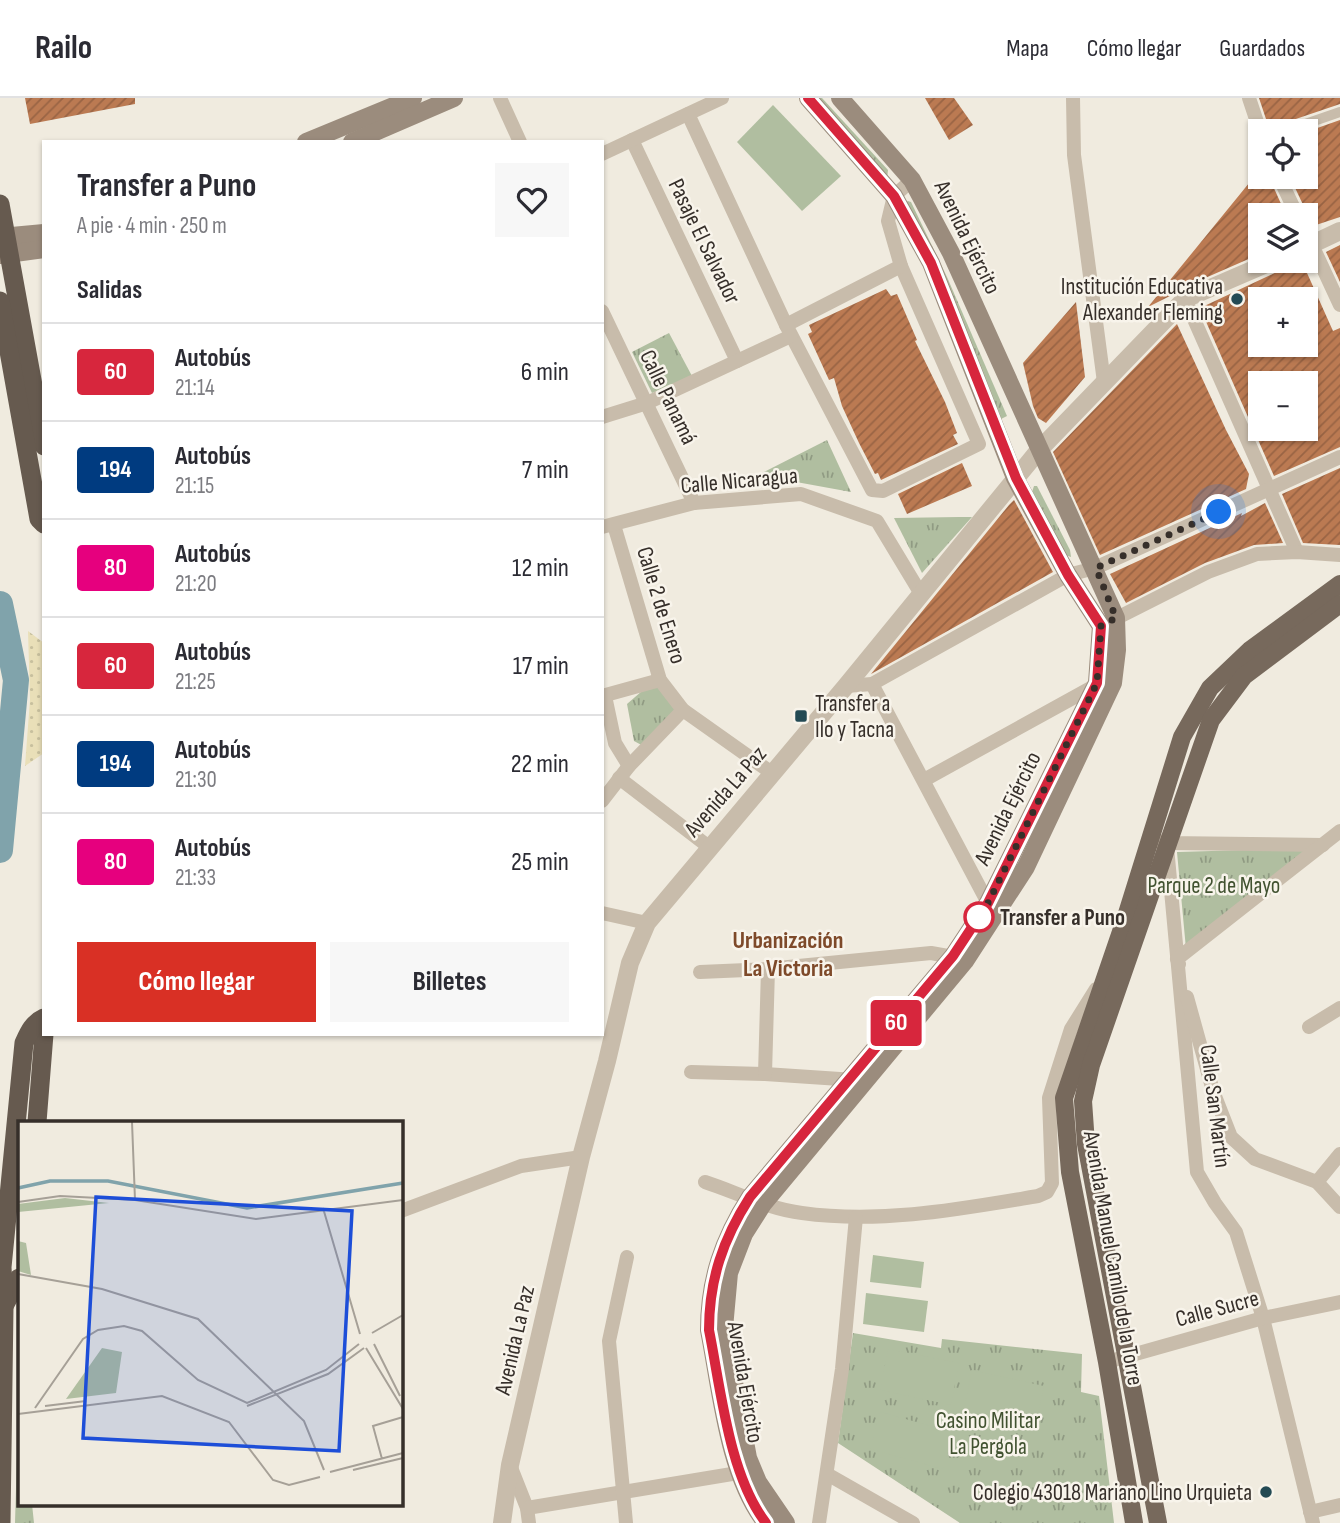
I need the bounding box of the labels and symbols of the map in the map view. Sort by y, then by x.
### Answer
street label: Pasaje El Salvador [662,174,747,309]
street label: Avenida Ejército [927,175,1007,299]
place label: Institución Educativa Alexander Fleming [1061,273,1223,327]
marker: Institución Educativa Alexander Fleming [1229,291,1245,307]
street label: Calle Panamá [633,346,703,449]
street label: Calle Nicaragua [679,462,799,500]
your location [1201,494,1236,529]
street label: Calle 2 de Enero [630,543,692,667]
place label: Transfer a Ilo y Tacna [815,690,894,744]
marker: Transfer a Ilo y Tacna [793,708,809,724]
street label: Avenida La Paz [678,740,773,844]
street label: Avenida Ejército [968,747,1047,871]
park label: Parque 2 de Mayo [1148,872,1280,900]
marker: Transfer a Puno [964,902,994,932]
place label: Transfer a Puno [1000,904,1125,932]
district label: Urbanización La Victoria [733,926,843,983]
line badge: 60 [864,1000,928,1046]
street label: Calle San Martín [1194,1043,1236,1169]
inset map [18,1121,402,1506]
street label: Avenida Manuel Camilo de la Torre [1077,1128,1149,1388]
street label: Avenida La Paz [489,1283,541,1399]
street label: Calle Sucre [1173,1284,1262,1333]
street label: Avenida Ejército [720,1318,769,1445]
park label: Casino Militar La Pergola [936,1407,1041,1461]
place label: Colegio 43018 Mariano Lino Urquieta [973,1479,1252,1507]
marker: Colegio 43018 Mariano Lino Urquieta [1258,1484,1274,1500]

